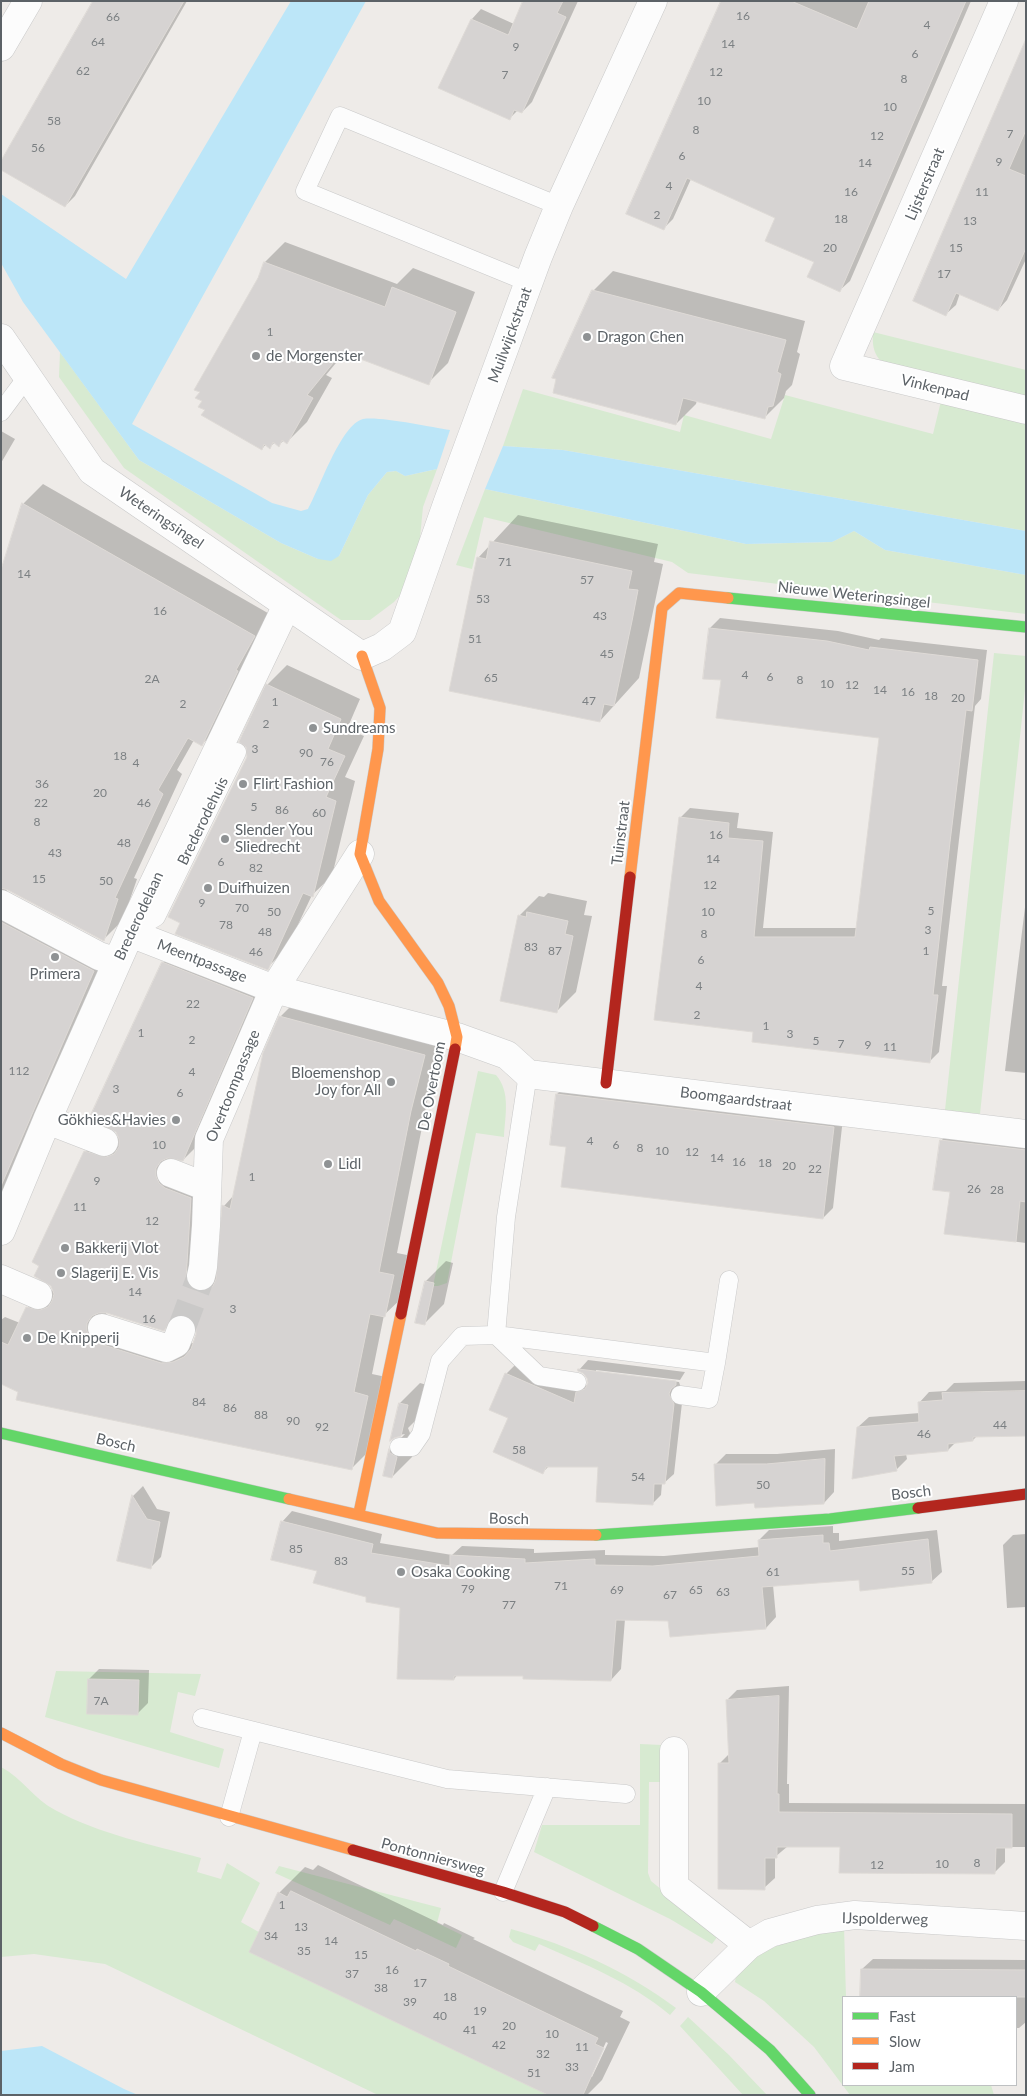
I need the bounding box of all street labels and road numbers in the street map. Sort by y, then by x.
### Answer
street label: Lijsterstraat [902,145,948,223]
street label: Muilwijckstraat [484,285,536,385]
street label: Vinkenpad [899,371,971,405]
street label: Weteringsingel [115,483,207,553]
street label: Nieuwe Weteringsingel [777,578,931,612]
street label: Brederodehuis [174,774,232,868]
street label: Tuinstraat [608,800,634,866]
street label: Brederodelaan [111,869,167,963]
street label: Meentpassage [154,936,250,986]
street label: Overtoompassage [202,1027,264,1145]
street label: De Overtoom [415,1040,449,1132]
street label: Boomgaardstraat [679,1083,793,1115]
street label: Bosch [94,1430,138,1456]
street label: Bosch [890,1482,932,1504]
street label: Bosch [489,1510,529,1528]
street label: Pontonniersweg [379,1834,487,1880]
street label: IJspolderweg [842,1909,928,1929]

